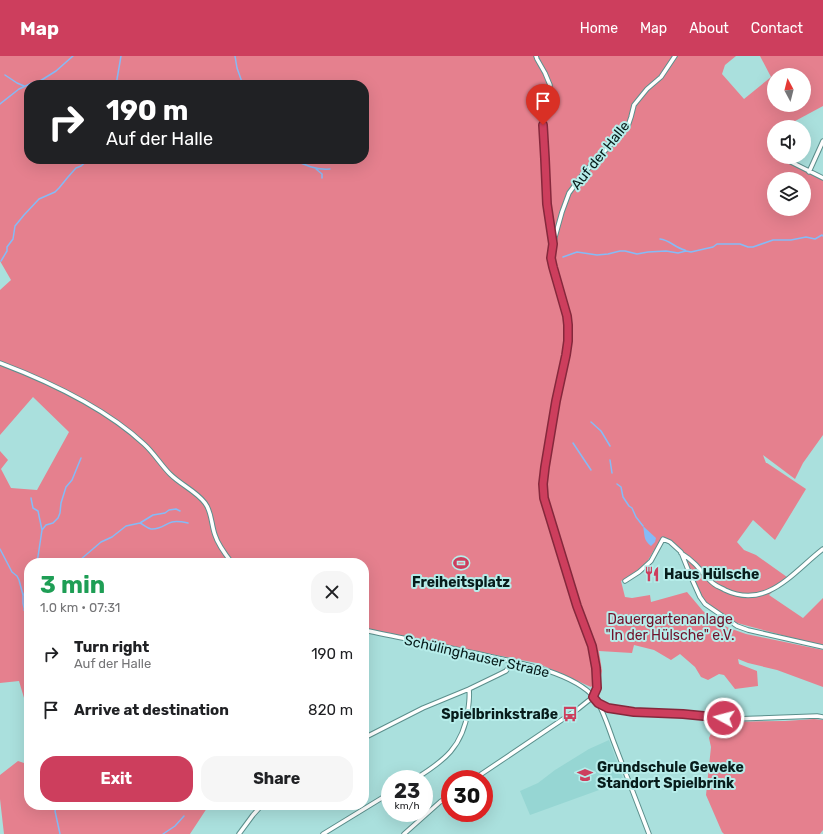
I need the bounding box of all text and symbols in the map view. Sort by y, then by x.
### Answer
text: Map [20,17,59,40]
text: Home [580,20,618,37]
text: Map [640,20,667,37]
text: About [689,20,729,37]
text: Contact [751,20,803,37]
north arrow [767,68,811,112]
map controls [767,68,811,216]
pin [526,84,560,125]
icon: arrive [532,90,554,112]
text: 190 m [106,94,189,127]
icon: right [40,96,92,148]
street label: Auf der Halle [568,118,633,193]
button: sound [767,120,811,164]
text: Auf der Halle [106,128,213,150]
button: layers [767,172,811,216]
sports icon: Freiheitsplatz [452,554,470,572]
restaurant icon: Haus Hülsche [643,565,661,583]
place label: Haus Hülsche [664,566,759,583]
text: 3 min [40,571,105,599]
button: close [311,571,353,613]
place label: Freiheitsplatz [412,574,510,591]
text: 1.0 km · 07:31 [40,600,120,615]
park label: Dauergartenanlage "In der Hülsche" e.V. [605,611,735,644]
street label: Schülinghauser Straße [403,632,551,681]
text: Turn right [74,638,149,656]
icon: right [40,643,62,665]
text: 190 m [311,645,353,663]
text: Auf der Halle [74,656,151,671]
position arrow [703,697,745,739]
icon: arrive [40,699,62,721]
text: Arrive at destination [74,701,229,719]
text: 820 m [308,701,353,719]
bus stop icon: Spielbrinkstraße [561,705,579,723]
place label: Spielbrinkstraße [441,706,558,723]
button: Exit [40,756,193,802]
button: Share [201,756,353,802]
place label: Grundschule Geweke Standort Spielbrink [597,759,744,792]
school or university icon: Grundschule Geweke Standort Spielbrink [576,766,594,784]
speed limit sign: 30 [441,770,493,822]
text: 23 [394,779,420,803]
text: km/h [395,800,419,812]

